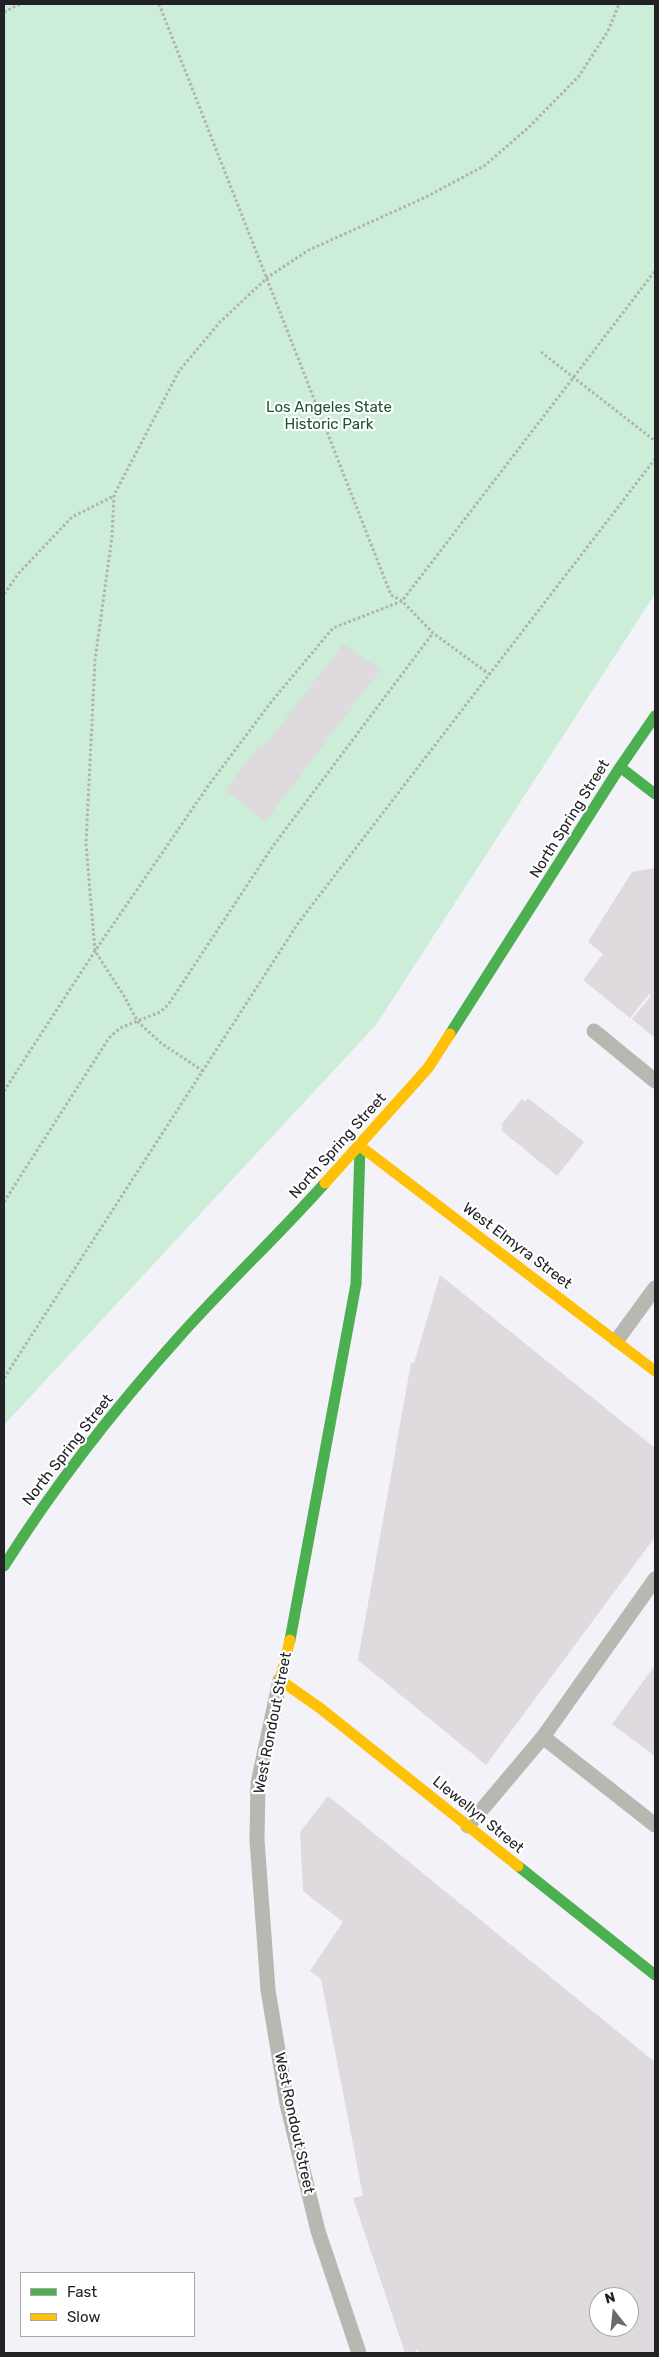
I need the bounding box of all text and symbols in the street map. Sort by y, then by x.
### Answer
park label: Los Angeles State Historic Park [266,399,392,434]
street label: North Spring Street [526,757,614,881]
street label: North Spring Street [286,1089,390,1203]
street label: West Elmyra Street [459,1199,575,1293]
street label: North Spring Street [19,1391,117,1509]
street label: West Rondout Street [250,1651,296,1795]
street label: Llewellyn Street [429,1773,527,1857]
street label: West Rondout Street [270,2051,318,2195]
legend [20,2272,195,2337]
text: Fast [67,2283,97,2301]
north arrow [589,2287,639,2337]
text: N [603,2289,617,2308]
text: Slow [67,2308,100,2326]

